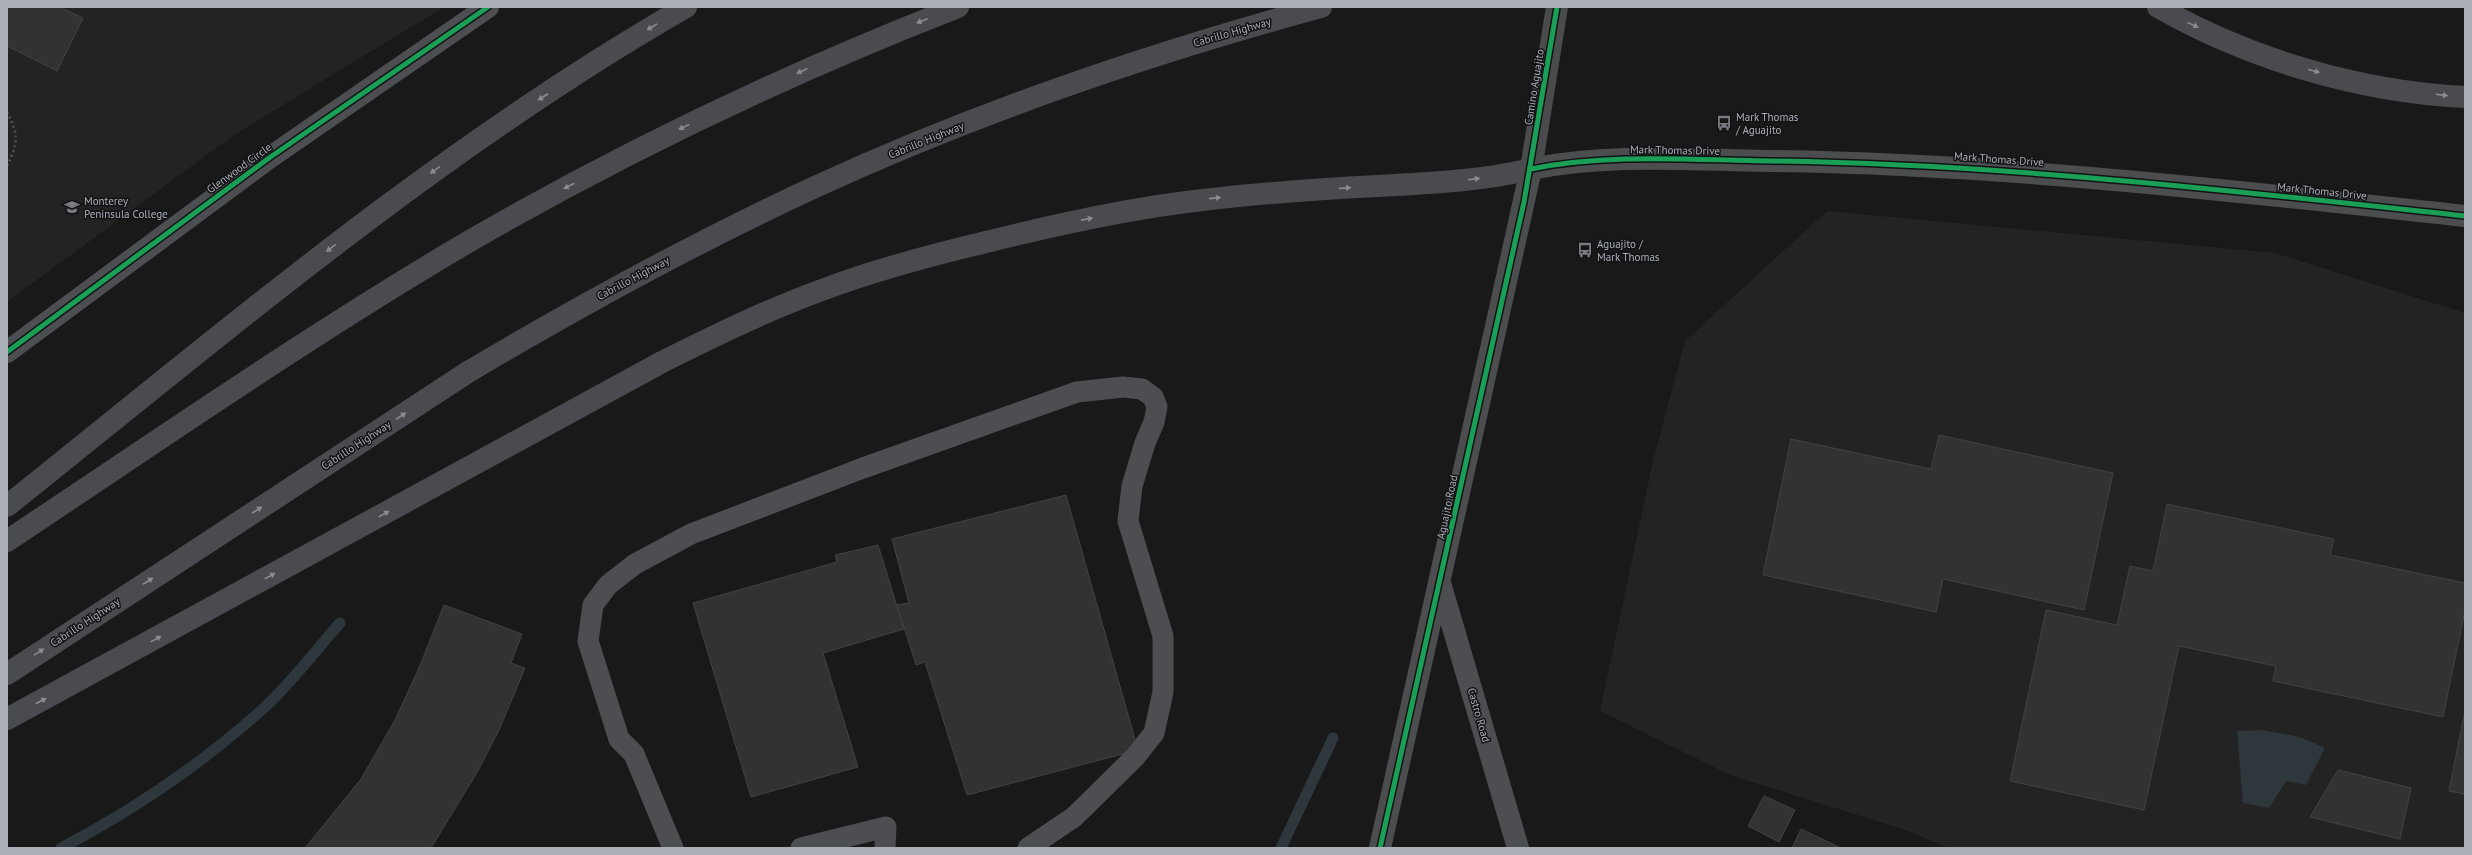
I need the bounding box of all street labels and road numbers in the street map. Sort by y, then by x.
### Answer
street label: Cabrillo Highway [1191,14,1273,50]
street label: Camino Aguajito [1521,48,1547,126]
street label: Cabrillo Highway [886,118,967,162]
street label: Glenwood Circle [204,139,275,196]
street label: Mark Thomas Drive [1630,142,1721,158]
street label: Mark Thomas Drive [1954,149,2045,169]
street label: Mark Thomas Drive [2276,179,2368,203]
street label: Cabrillo Highway [594,253,673,303]
street label: Cabrillo Highway [318,417,394,473]
street label: Aguajito Road [1433,474,1461,540]
street label: Cabrillo Highway [47,594,123,650]
street label: Castro Road [1465,686,1493,744]

